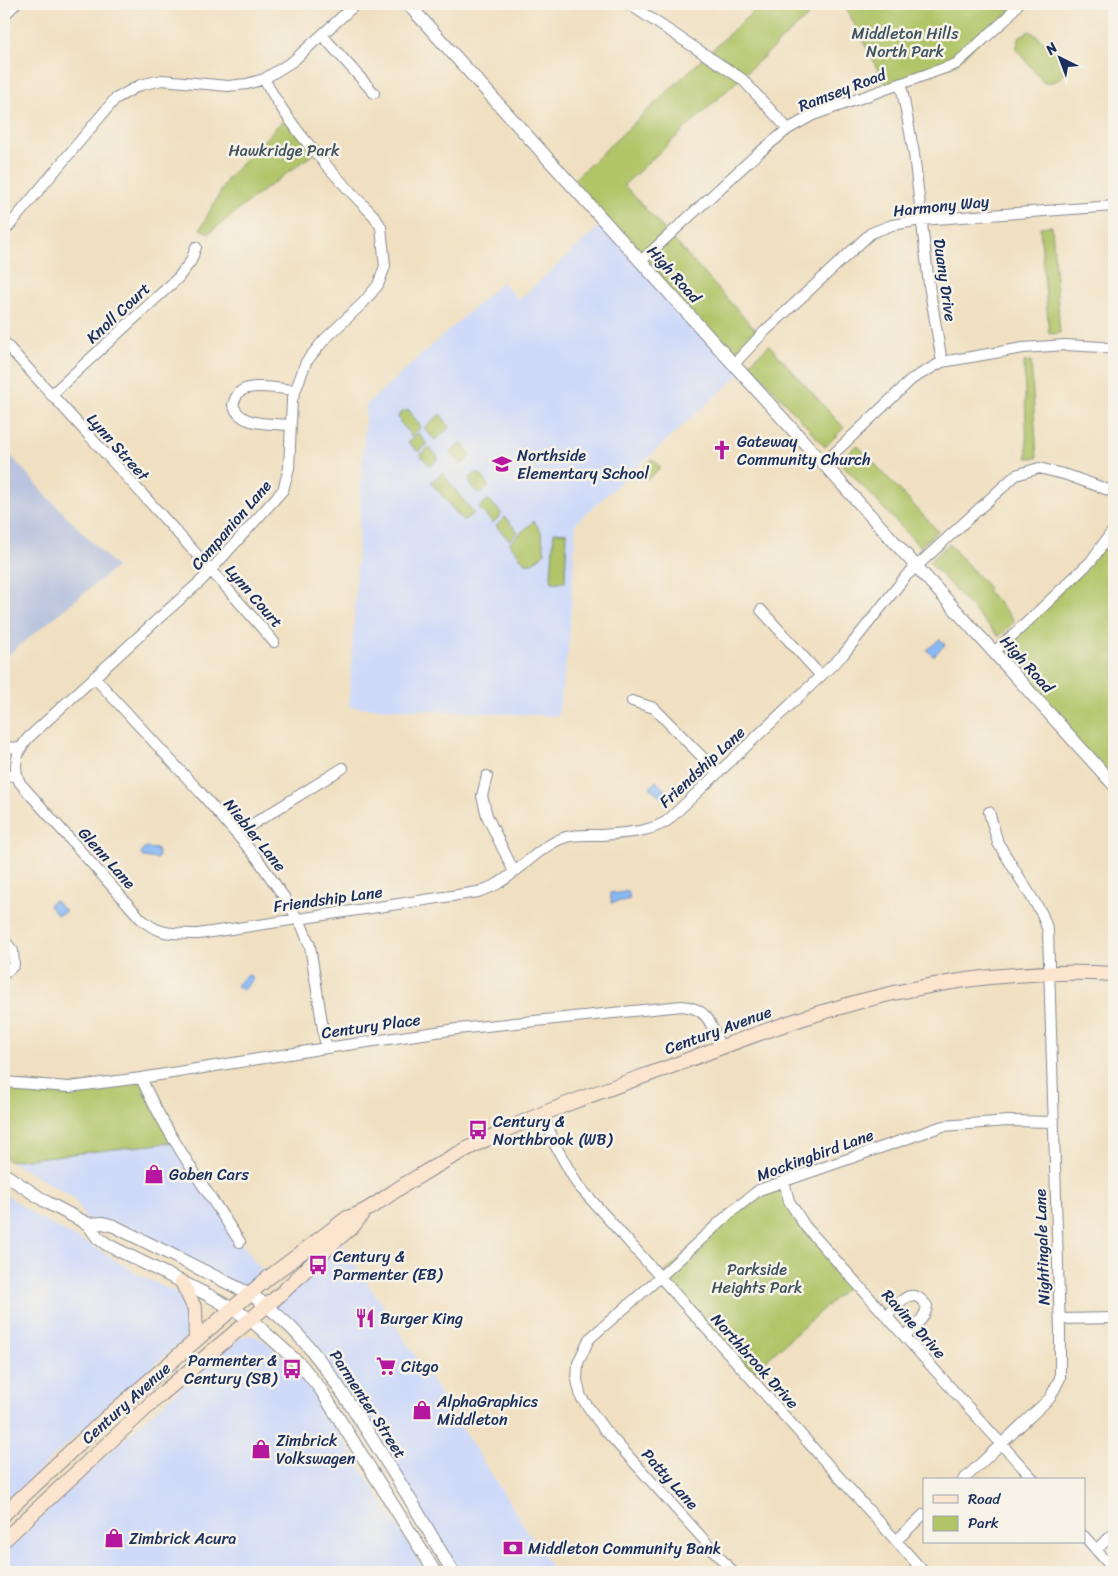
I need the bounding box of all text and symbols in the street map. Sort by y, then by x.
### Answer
park label: Middleton Hills North Park [851,19,959,66]
north arrow [1036,32,1086,82]
text: N [1039,36,1064,62]
street label: Ramsey Road [794,59,892,120]
park label: Hawkridge Park [228,136,340,165]
street label: Harmony Way [892,186,991,225]
street label: Duany Drive [925,237,965,323]
street label: High Road [640,238,709,311]
street label: Knoll Court [79,275,157,351]
street label: Lynn Street [79,406,157,488]
place label: Gateway Community Church [737,427,871,474]
church icon: Gateway Community Church [711,439,733,461]
place label: Northside Elementary School [517,441,649,488]
school or university icon: Northside Elementary School [491,453,513,475]
street label: Companion Lane [183,473,279,577]
street label: Lynn Court [218,557,290,635]
street label: High Road [993,628,1062,701]
street label: Friendship Lane [652,719,752,815]
street label: Niebler Lane [216,792,294,878]
street label: Glenn Lane [71,820,143,896]
street label: Friendship Lane [272,877,384,921]
street label: Century Avenue [660,997,776,1063]
street label: Century Place [319,1005,423,1047]
place label: Century & Northbrook (WB) [493,1107,613,1154]
bus stop icon: Century & Northbrook (WB) [467,1119,489,1141]
street label: Mockingbird Lane [752,1120,878,1190]
place label: Goben Cars [169,1160,249,1189]
shop icon: Goben Cars [143,1163,165,1185]
street label: Nightingale Lane [1025,1188,1059,1306]
place label: Century & Parmenter (EB) [333,1242,444,1289]
bus stop icon: Century & Parmenter (EB) [307,1254,329,1276]
park label: Parkside Heights Park [711,1255,803,1302]
street label: Ravine Drive [874,1282,954,1366]
place label: Burger King [380,1304,463,1333]
street label: Northbrook Drive [704,1306,806,1416]
restaurant icon: Burger King [354,1307,376,1329]
street label: Parmenter Street [322,1344,414,1464]
place label: Parmenter & Century (SB) [184,1346,278,1393]
place label: Citgo [401,1352,439,1381]
street label: Century Avenue [74,1355,178,1451]
supermarket icon: Citgo [375,1355,397,1377]
bus stop icon: Parmenter & Century (SB) [281,1358,303,1380]
place label: AlphaGraphics Middleton [436,1387,539,1434]
shop icon: AlphaGraphics Middleton [411,1399,433,1421]
place label: Zimbrick Volkswagen [276,1426,356,1473]
shop icon: Zimbrick Volkswagen [250,1438,272,1460]
street label: Patty Lane [634,1441,706,1517]
legend [923,1478,1086,1544]
text: Road [968,1486,1001,1512]
text: Park [968,1510,999,1536]
place label: Zimbrick Acura [129,1524,236,1553]
shop icon: Zimbrick Acura [103,1527,125,1549]
place label: Middleton Community Bank [528,1534,721,1563]
bank icon: Middleton Community Bank [502,1537,524,1559]

